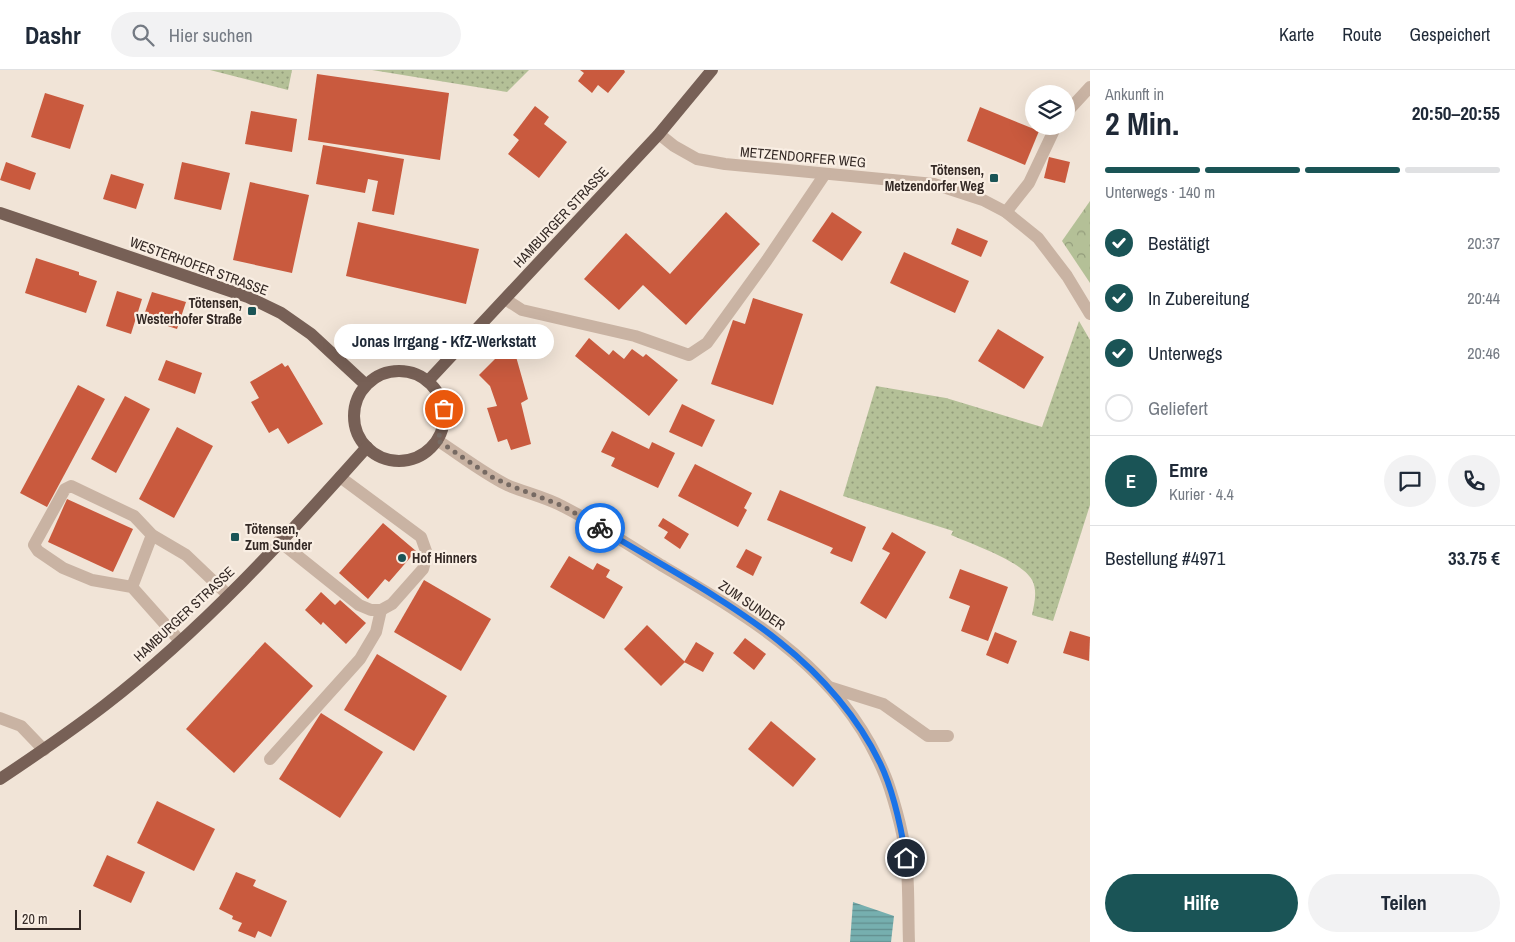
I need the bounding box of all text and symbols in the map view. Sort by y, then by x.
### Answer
search box [111,12,461,57]
text: Dashr [25,19,81,51]
icon: search [129,21,157,49]
text: Hier suchen [169,22,253,48]
text: Karte [1279,22,1314,47]
text: Route [1342,22,1382,47]
text: Gespeichert [1410,22,1490,47]
text: Ankunft in [1105,83,1164,105]
map controls [1025,85,1075,135]
button: layers [1025,85,1075,135]
text: 20:50–20:55 [1412,100,1500,126]
text: 2 Min. [1105,102,1179,145]
street label: METZENDORFER WEG [739,143,867,171]
place label: Tötensen, Metzendorfer Weg [885,161,984,195]
street label: HAMBURGER STRASSE [510,163,612,271]
marker: Tötensen, Metzendorfer Weg [988,172,1000,184]
text: Unterwegs · 140 m [1105,181,1215,203]
icon: check [1105,229,1133,257]
text: Bestätigt [1148,230,1210,256]
text: 20:37 [1467,232,1500,254]
street label: WESTERHOFER STRASSE [127,233,271,299]
icon: check [1105,284,1133,312]
text: In Zubereitung [1148,285,1249,311]
text: 20:44 [1467,287,1500,309]
place label: Tötensen, Westerhofer Straße [136,294,242,328]
marker: Tötensen, Westerhofer Straße [246,305,258,317]
callout: Jonas Irrgang - KfZ-Werkstatt [334,324,554,359]
text: Jonas Irrgang - KfZ-Werkstatt [352,330,536,352]
icon: check [1105,339,1133,367]
text: Unterwegs [1148,340,1222,366]
text: 20:46 [1467,342,1500,364]
pin [423,388,465,430]
icon: bag [430,395,458,423]
text: Geliefert [1148,395,1208,421]
button: chat [1384,455,1436,507]
button: phone [1448,455,1500,507]
text: Emre [1169,457,1208,483]
text: E [1126,468,1136,494]
text: Kurier · 4.4 [1169,483,1234,505]
courier [575,503,625,553]
icon: bike [586,514,614,542]
place label: Tötensen, Zum Sunder [245,520,313,554]
marker: Tötensen, Zum Sunder [229,531,241,543]
text: Bestellung #4971 [1105,545,1225,571]
text: 33.75 € [1448,545,1500,571]
place label: Hof Hinners [412,549,477,567]
marker: Hof Hinners [396,552,408,564]
street label: HAMBURGER STRASSE [130,563,238,665]
street label: ZUM SUNDER [715,576,789,634]
pin [885,837,927,879]
icon: home [892,844,920,872]
button: Hilfe [1105,874,1298,932]
button: Teilen [1308,874,1500,932]
scale bar [15,907,81,930]
text: 20 m [22,910,48,928]

